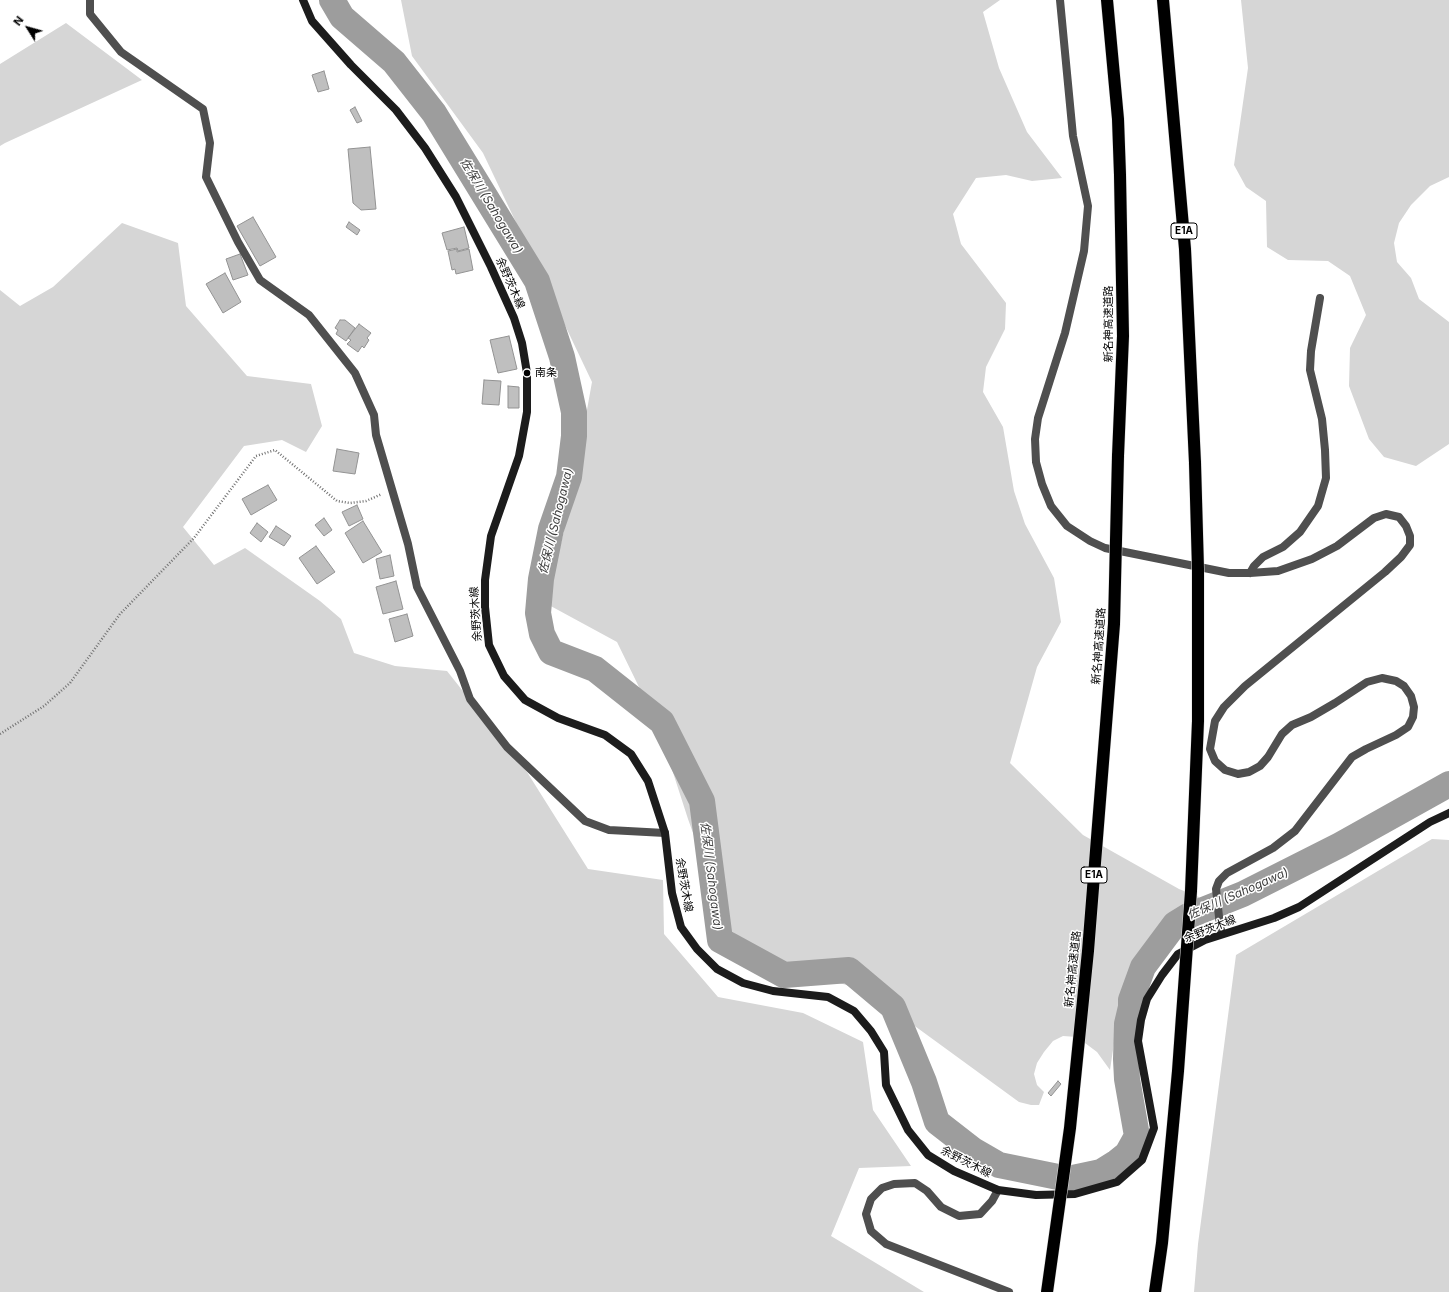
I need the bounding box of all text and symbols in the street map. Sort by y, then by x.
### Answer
north arrow [8,8,48,48]
text: N [10,13,27,28]
water label: 佐保川 (Sahogawa) [457,156,525,256]
road number: E1A [1171,223,1197,239]
street label: 余野茨木線 [493,255,527,311]
street label: 新名神高速道路 [1102,286,1116,362]
place label: 南条 [535,366,557,380]
marker: 南条 [522,368,532,378]
water label: 佐保川 (Sahogawa) [536,466,576,576]
street label: 余野茨木線 [467,586,485,642]
street label: 新名神高速道路 [1090,607,1108,685]
water label: 佐保川 (Sahogawa) [697,821,725,931]
street label: 余野茨木線 [673,857,695,913]
water label: 佐保川 (Sahogawa) [1185,865,1291,923]
road number: E1A [1081,867,1107,883]
street label: 余野茨木線 [1182,913,1238,945]
street label: 新名神高速道路 [1062,930,1084,1008]
street label: 余野茨木線 [939,1144,993,1180]

